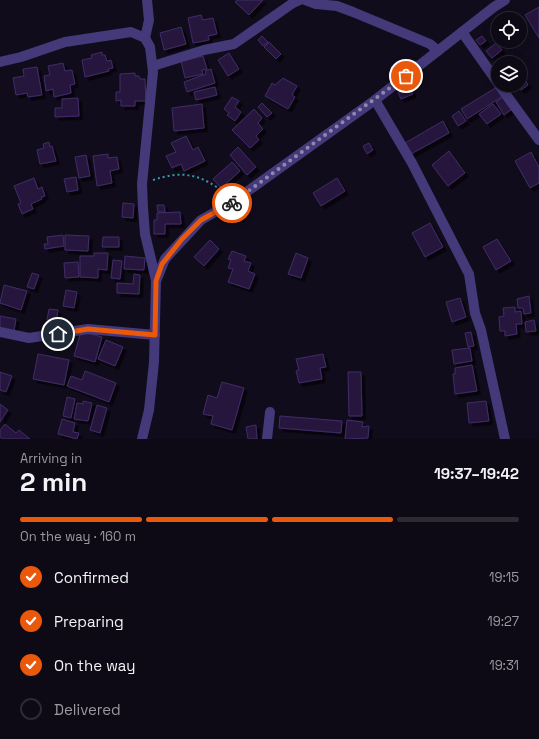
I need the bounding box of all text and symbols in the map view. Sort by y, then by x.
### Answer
map controls [491,12,527,92]
button: locate [491,12,527,48]
button: layers [491,56,527,92]
pin [389,59,423,93]
icon: bag [395,65,417,87]
courier [212,183,252,223]
icon: bike [221,192,243,214]
pin [41,317,75,351]
icon: home [47,323,69,345]
text: Arriving in [20,450,82,467]
text: 19:37–19:42 [434,464,519,483]
text: 2 min [20,465,87,499]
text: On the way · 160 m [20,528,136,545]
icon: check [20,566,42,588]
text: Confirmed [54,568,129,587]
text: 19:15 [489,569,519,586]
icon: check [20,610,42,632]
text: Preparing [54,612,124,631]
text: 19:27 [487,613,519,630]
icon: check [20,654,42,676]
text: On the way [54,656,135,675]
text: 19:31 [489,657,519,674]
text: Delivered [54,700,121,719]

